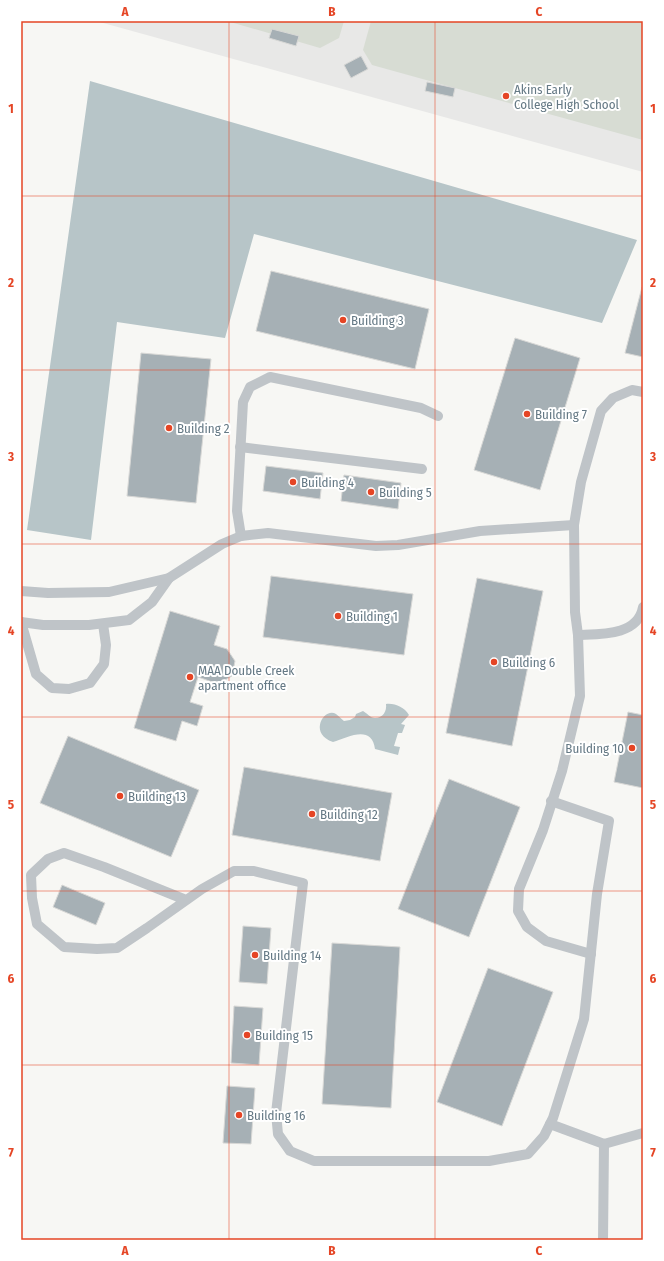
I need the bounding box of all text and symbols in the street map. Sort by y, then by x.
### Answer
text: A [120,4,129,19]
text: B [328,4,336,19]
text: C [536,4,543,19]
place label: Akins Early College High School [514,82,619,112]
marker: Akins Early College High School [501,91,511,101]
text: 1 [8,101,14,116]
text: 1 [650,101,656,116]
text: 2 [7,275,14,290]
text: 2 [649,275,656,290]
place label: Building 3 [351,313,404,328]
marker: Building 3 [338,315,348,325]
place label: Building 7 [535,407,587,422]
marker: Building 7 [522,409,532,419]
place label: Building 2 [177,421,230,436]
marker: Building 2 [164,423,174,433]
text: 3 [7,449,14,464]
text: 3 [649,449,656,464]
place label: Building 4 [301,475,354,490]
marker: Building 4 [288,477,298,487]
place label: Building 5 [379,485,432,500]
marker: Building 5 [366,487,376,497]
place label: Building 1 [346,609,398,624]
marker: Building 1 [333,611,343,621]
text: 4 [8,623,15,638]
text: 4 [650,623,657,638]
place label: Building 6 [502,655,555,670]
marker: Building 6 [489,657,499,667]
place label: MAA Double Creek apartment office [198,663,295,693]
marker: MAA Double Creek apartment office [185,672,195,682]
place label: Building 10 [565,741,624,756]
marker: Building 10 [627,743,637,753]
place label: Building 13 [128,789,186,804]
marker: Building 13 [115,791,125,801]
text: 5 [8,797,14,812]
text: 5 [650,797,656,812]
place label: Building 12 [320,807,378,822]
marker: Building 12 [307,809,317,819]
place label: Building 14 [263,948,321,963]
marker: Building 14 [250,950,260,960]
text: 6 [8,971,15,986]
text: 6 [650,971,657,986]
place label: Building 15 [255,1028,313,1043]
marker: Building 15 [242,1030,252,1040]
place label: Building 16 [247,1108,305,1123]
marker: Building 16 [234,1110,244,1120]
text: 7 [8,1145,14,1160]
text: 7 [650,1145,656,1160]
text: A [120,1243,129,1258]
text: B [328,1243,336,1258]
text: C [536,1243,543,1258]

